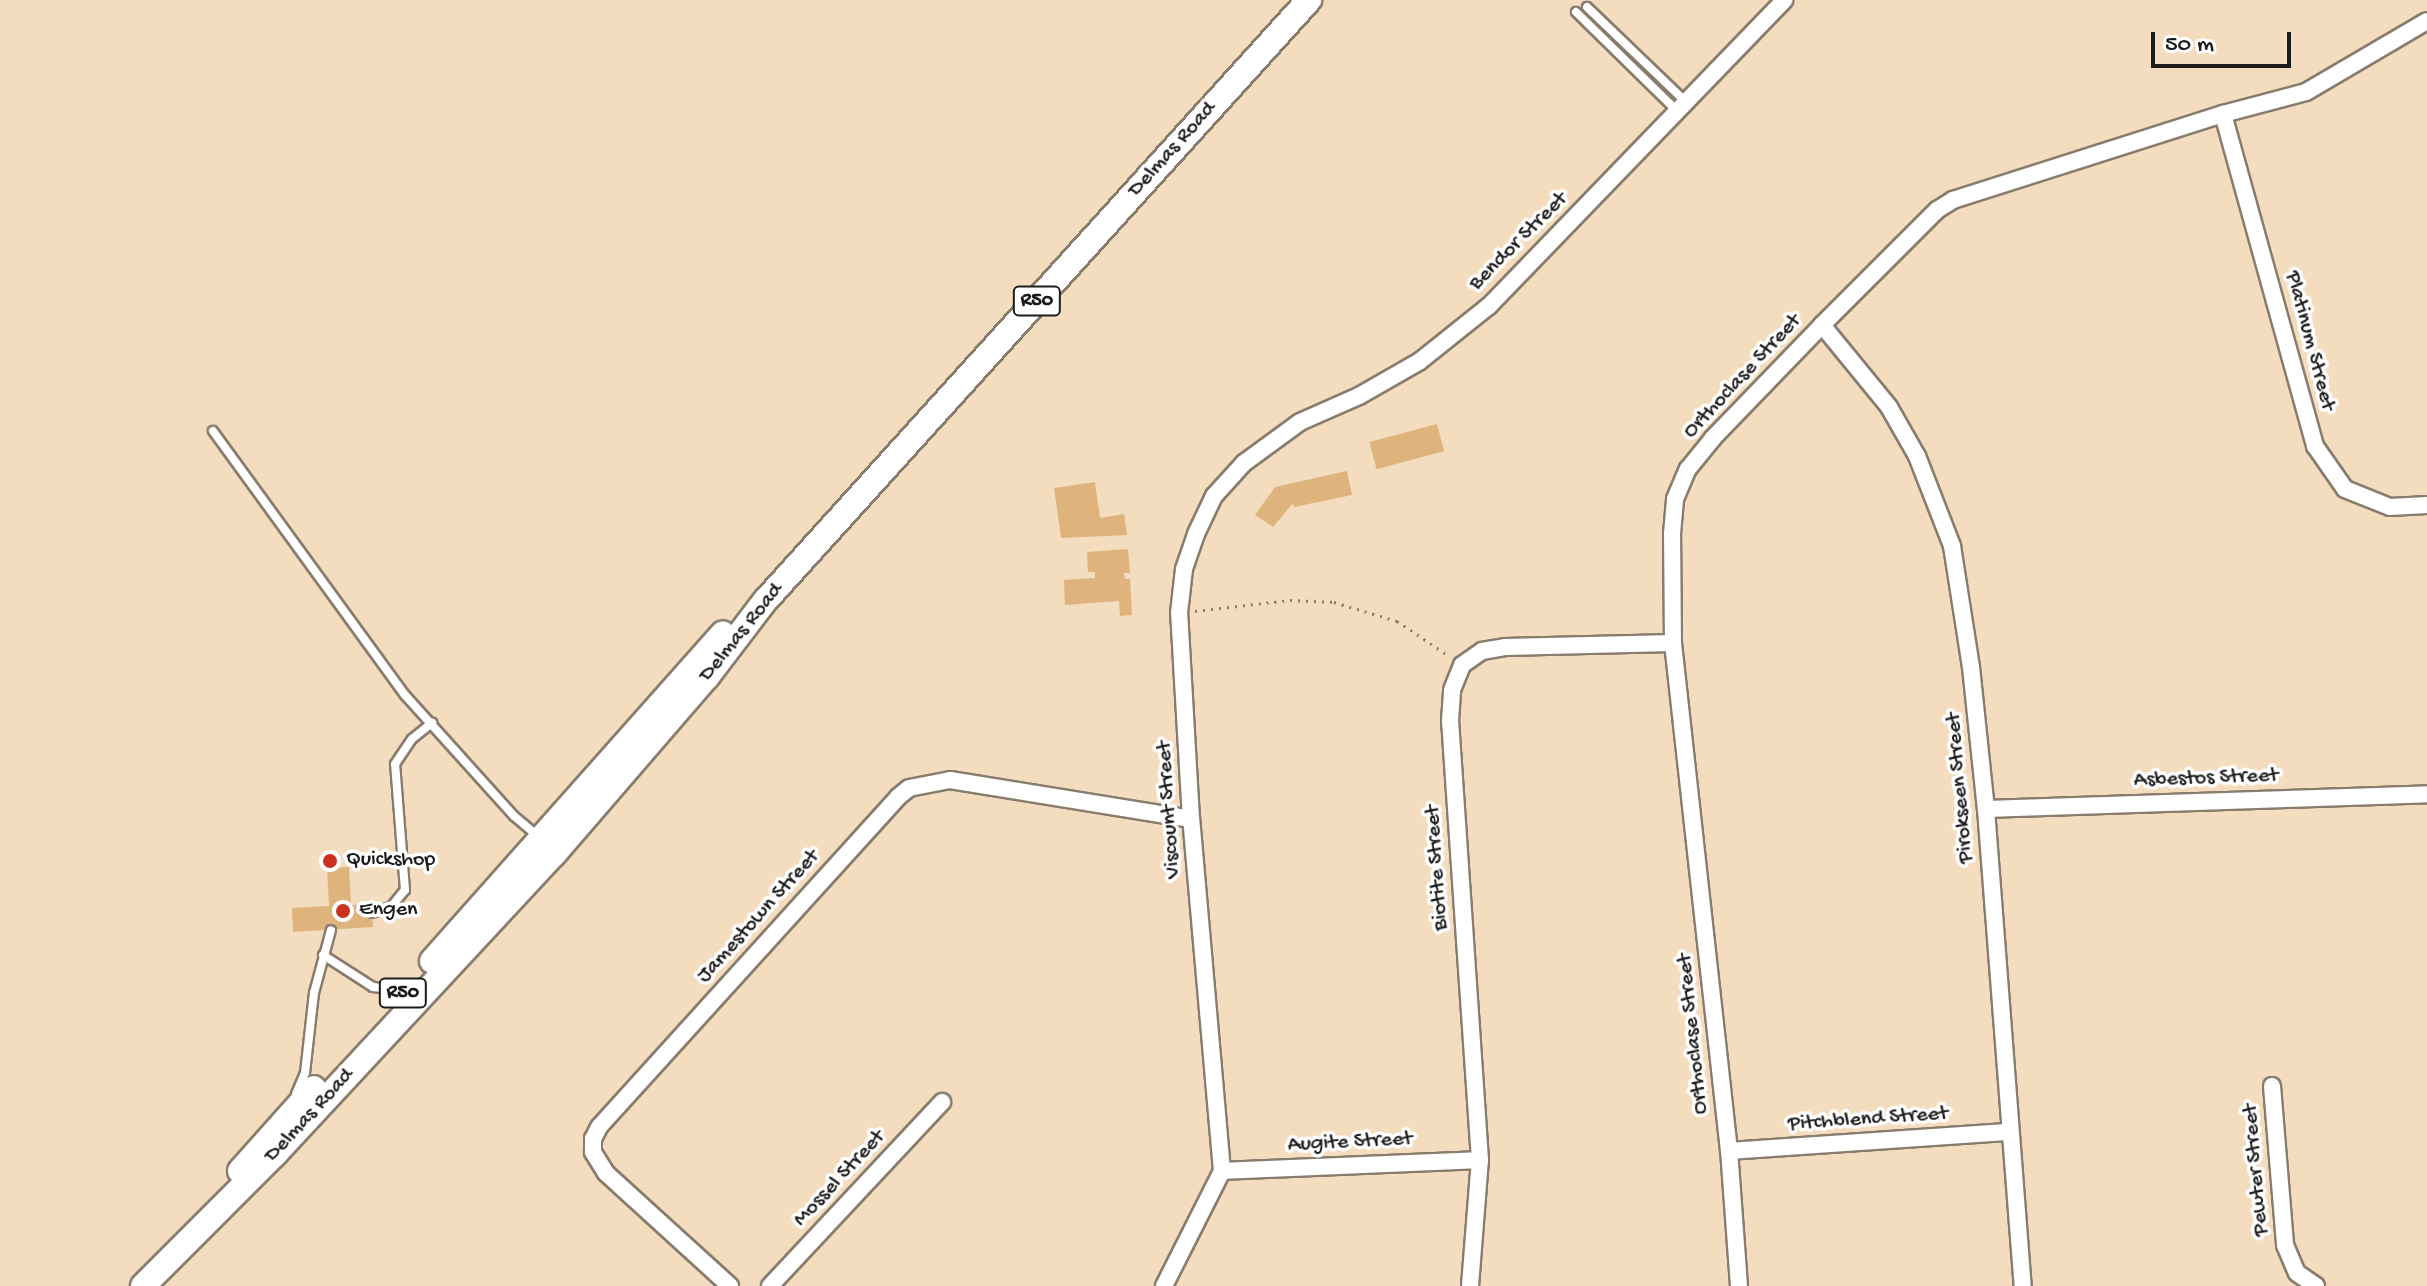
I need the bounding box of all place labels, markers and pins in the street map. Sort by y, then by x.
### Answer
place label: Quickshop [346,848,435,874]
marker: Quickshop [321,852,339,870]
place label: Engen [359,898,417,924]
marker: Engen [334,902,352,920]

